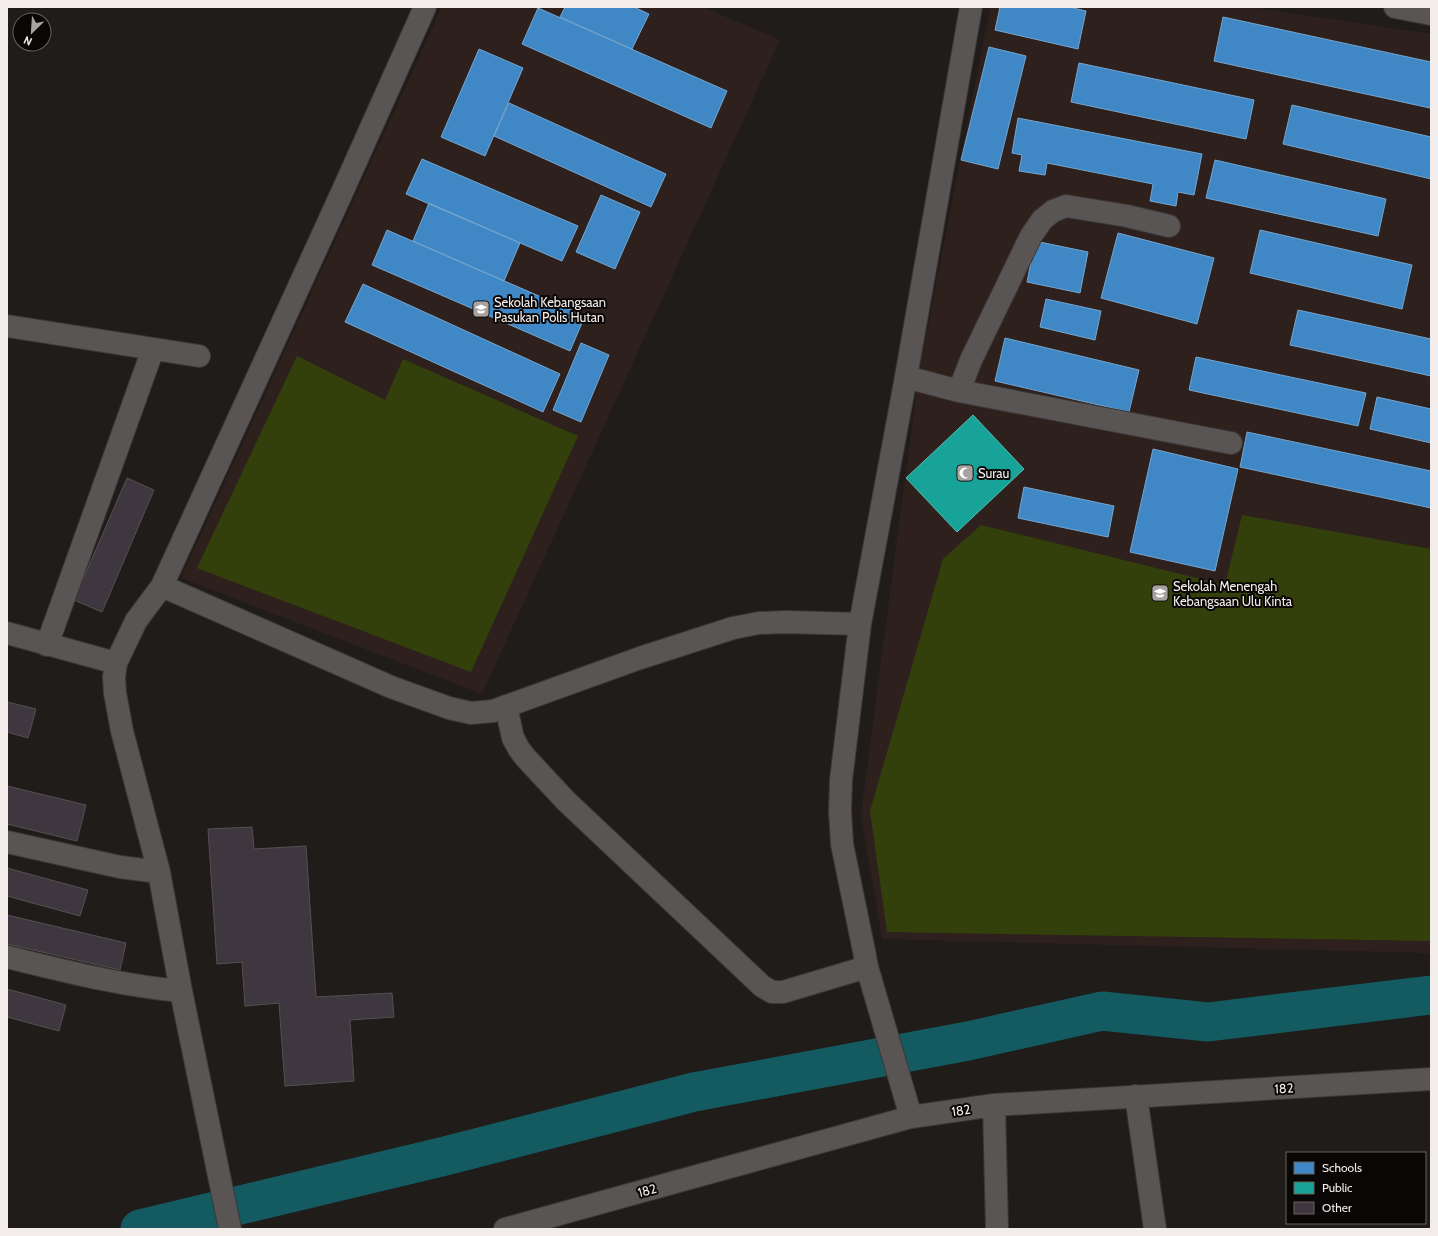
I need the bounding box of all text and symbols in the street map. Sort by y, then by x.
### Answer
north arrow [12,12,52,52]
text: N [21,33,34,49]
place label: Sekolah Kebangsaan Pasukan Polis Hutan [494,294,606,325]
school or university icon: Sekolah Kebangsaan Pasukan Polis Hutan [471,299,491,319]
mosque icon: Surau [955,463,975,483]
place label: Surau [978,465,1010,481]
place label: Sekolah Menengah Kebangsaan Ulu Kinta [1173,578,1293,609]
school or university icon: Sekolah Menengah Kebangsaan Ulu Kinta [1150,583,1170,603]
street label: 182 [1274,1080,1294,1096]
street label: 182 [951,1101,972,1119]
legend [1286,1152,1426,1224]
text: Schools [1322,1160,1362,1175]
street label: 182 [636,1180,658,1200]
text: Public [1322,1180,1353,1195]
text: Other [1322,1200,1352,1215]

